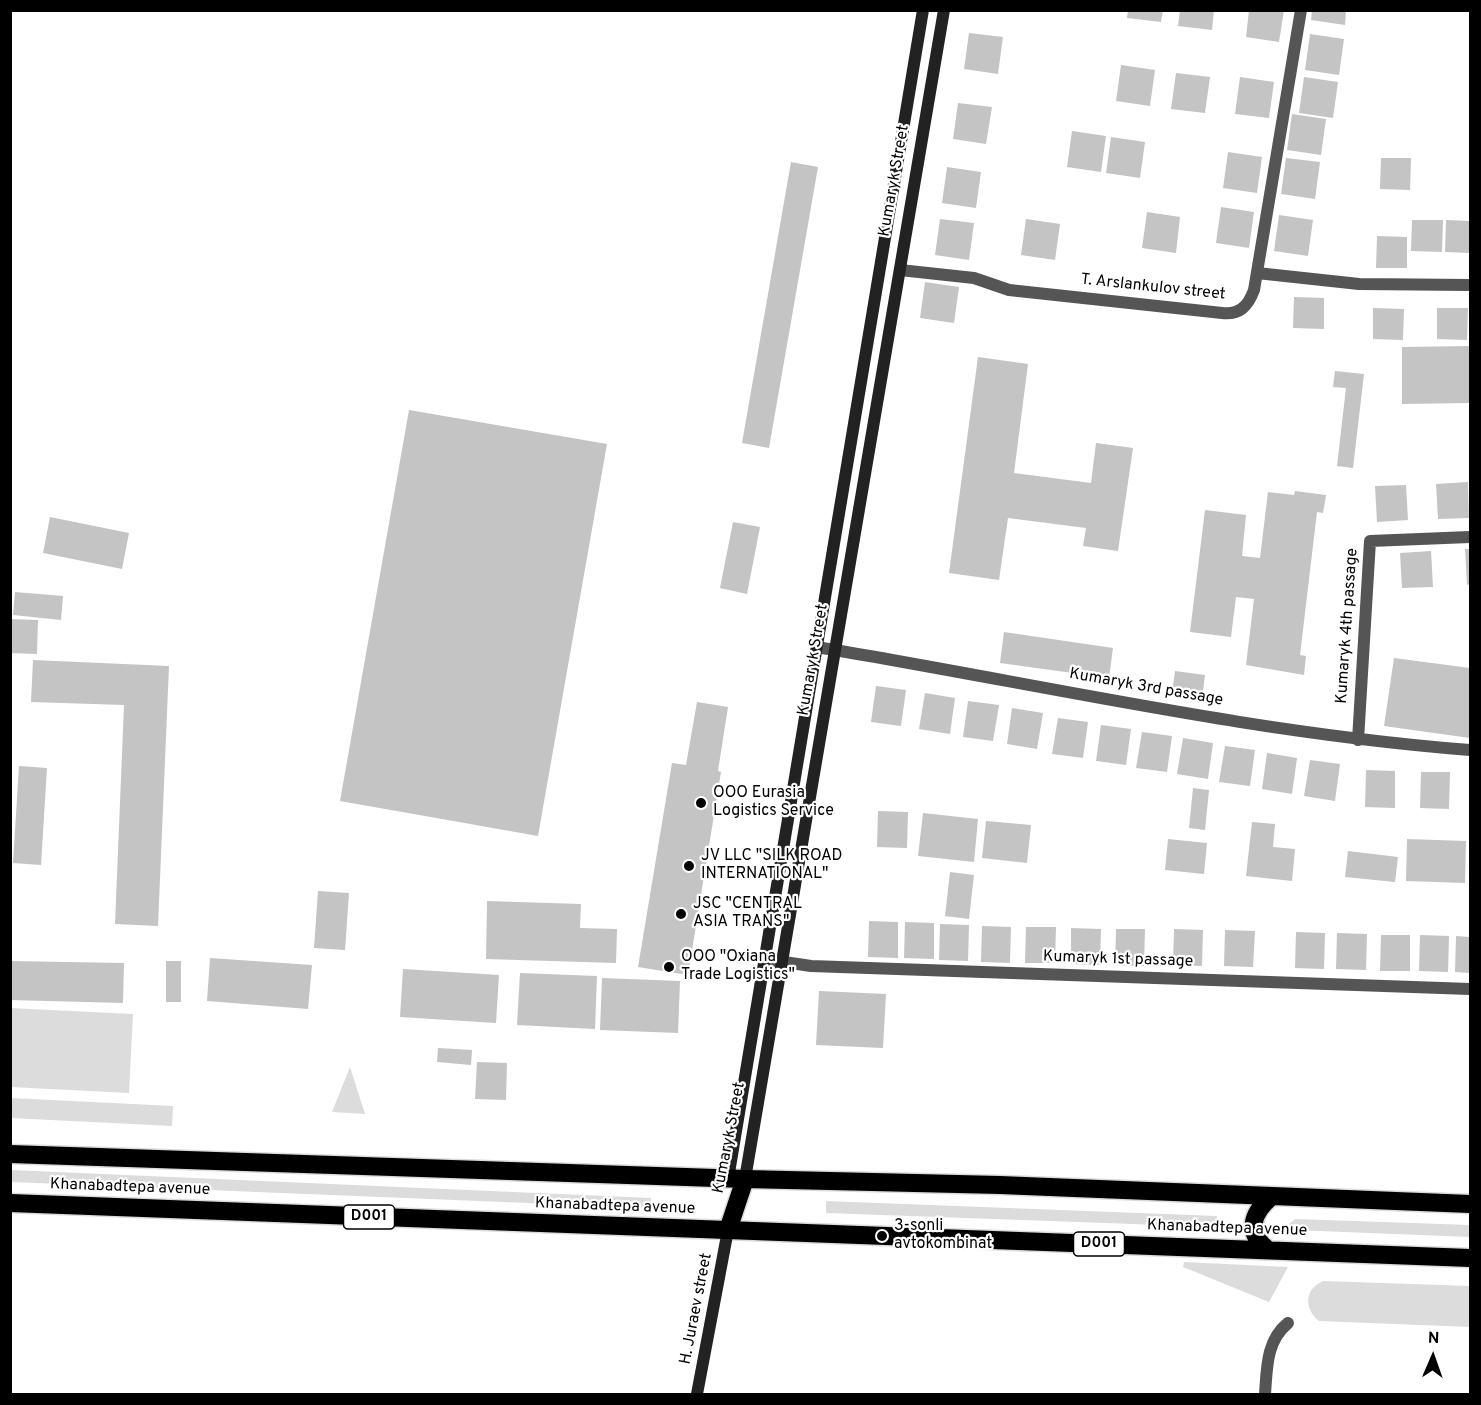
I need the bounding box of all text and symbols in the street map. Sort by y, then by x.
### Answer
street label: Kumaryk Street [876,124,914,238]
street label: T. Arslankulov street [1080,271,1226,305]
street label: Kumaryk 4th passage [1333,547,1363,705]
street label: Kumaryk Street [795,603,833,717]
street label: Kumaryk 3rd passage [1068,665,1224,711]
place label: OOO Eurasia Logistics Service [713,784,834,822]
marker: OOO Eurasia Logistics Service [694,796,708,810]
place label: JV LLC "SILK ROAD INTERNATIONAL" [701,847,843,885]
marker: JV LLC "SILK ROAD INTERNATIONAL" [682,859,696,873]
place label: JSC "CENTRAL ASIA TRANS" [693,895,802,933]
marker: JSC "CENTRAL ASIA TRANS" [674,907,688,921]
place label: ООО "Oxiana Trade Logistics" [681,948,795,986]
street label: Kumaryk 1st passage [1042,948,1194,972]
marker: ООО "Oxiana Trade Logistics" [662,960,676,974]
street label: Kumaryk Street [710,1081,750,1195]
street label: Khanabadtepa avenue [49,1176,211,1200]
street label: Khanabadtepa avenue [534,1195,696,1219]
road number: D001 [344,1205,394,1229]
place label: 3-sonli avtokombinat [894,1217,992,1255]
street label: Khanabadtepa avenue [1146,1217,1308,1241]
marker: 3-sonli avtokombinat [875,1229,889,1243]
road number: D001 [1074,1232,1124,1256]
street label: H. Juraev street [677,1252,717,1366]
north arrow [1403,1327,1463,1387]
text: N [1428,1329,1440,1349]

